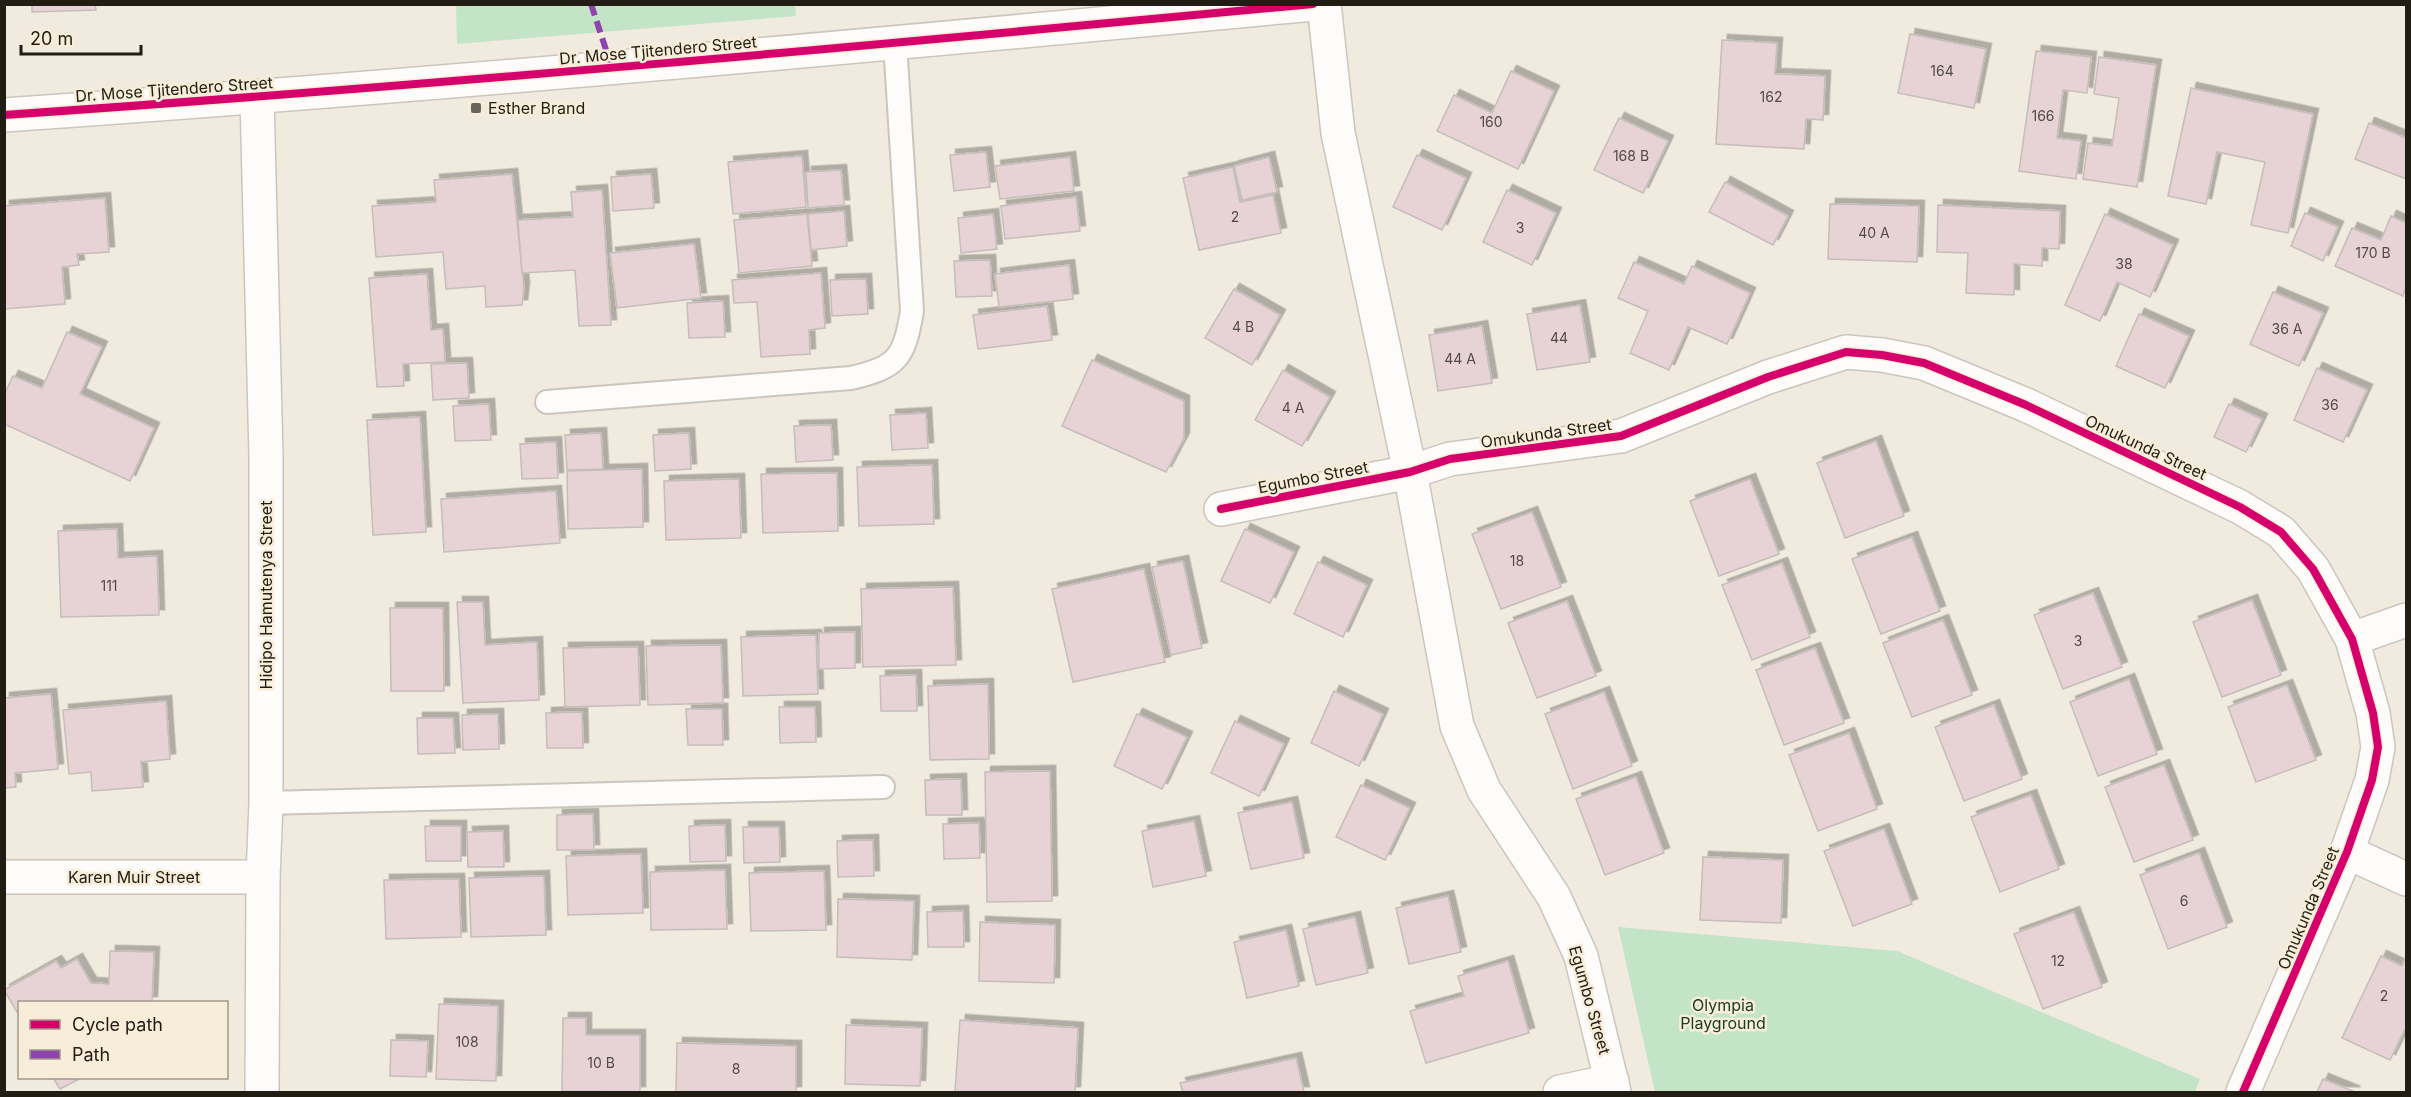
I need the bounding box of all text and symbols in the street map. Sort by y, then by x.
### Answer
scale bar [21,18,141,56]
text: 20 m [30,28,73,49]
street label: Dr. Mose Tjitendero Street [558,31,758,69]
house number: 164 [1930,62,1954,79]
street label: Dr. Mose Tjitendero Street [75,72,273,106]
house number: 162 [1760,88,1782,105]
place label: Esther Brand [488,98,585,118]
marker: Esther Brand [469,101,483,115]
house number: 166 [2031,107,2055,124]
house number: 160 [1479,113,1503,130]
house number: 168 B [1613,147,1649,164]
house number: 2 [1231,208,1239,225]
house number: 3 [1516,219,1524,236]
house number: 40 A [1858,224,1890,241]
house number: 170 B [2355,244,2391,261]
house number: 38 [2115,255,2133,272]
house number: 4 B [1232,318,1254,335]
house number: 36 A [2272,320,2303,337]
house number: 44 [1550,329,1568,346]
house number: 44 A [1444,350,1476,367]
house number: 36 [2321,396,2339,413]
house number: 4 A [1282,399,1305,416]
street label: Omukunda Street [2082,410,2210,484]
street label: Omukunda Street [1479,414,1613,452]
street label: Egumbo Street [1256,457,1370,497]
street label: Hidipo Hamutenya Street [256,501,276,689]
house number: 18 [1510,552,1524,569]
house number: 111 [100,577,118,594]
house number: 3 [2074,632,2082,649]
street label: Omukunda Street [2273,843,2343,973]
street label: Karen Muir Street [68,867,200,887]
house number: 6 [2180,892,2188,909]
street label: Egumbo Street [1565,943,1615,1057]
house number: 12 [2051,952,2065,969]
house number: 2 [2380,987,2388,1004]
park label: Olympia Playground [1680,995,1766,1033]
legend [18,1001,228,1079]
text: Cycle path [72,1014,163,1035]
house number: 108 [455,1033,479,1050]
text: Path [72,1044,110,1065]
house number: 10 B [587,1054,615,1071]
house number: 8 [732,1060,740,1077]

